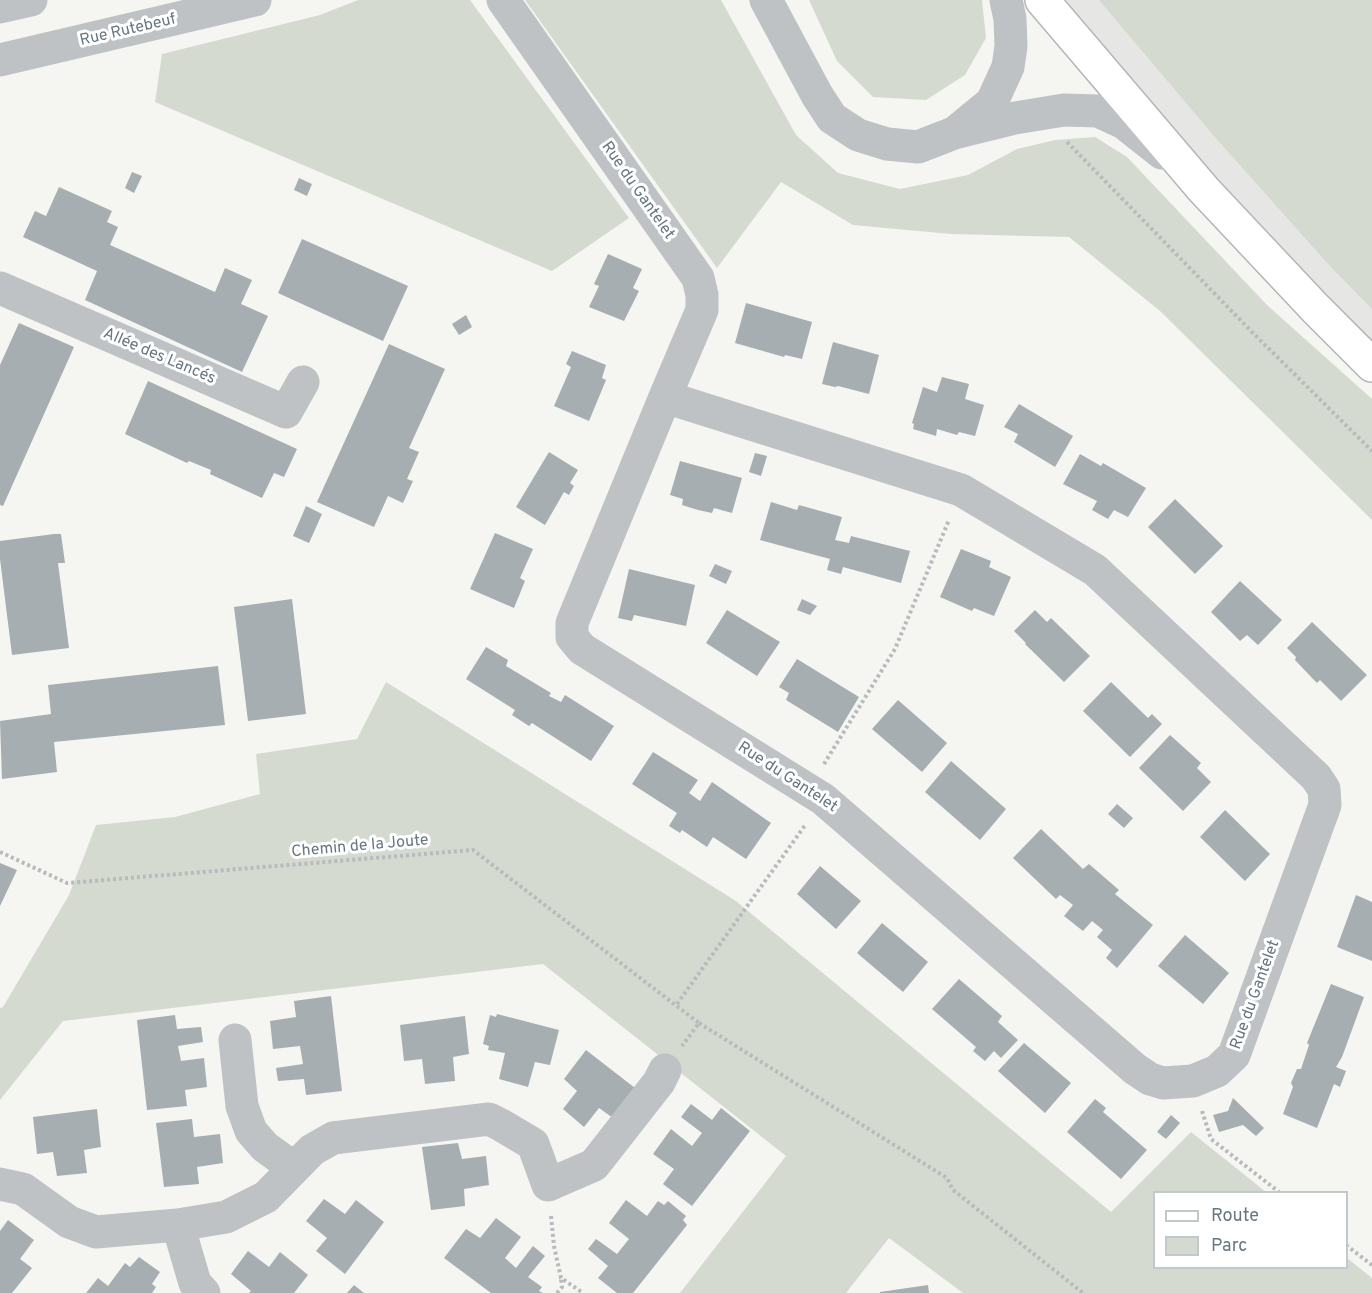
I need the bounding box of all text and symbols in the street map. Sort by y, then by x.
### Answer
street label: Rue Rutebeuf [78,11,178,51]
street label: Rue du Gantelet [596,138,678,244]
street label: Allée des Lancés [100,325,218,389]
street label: Rue du Gantelet [734,739,840,817]
street label: Chemin de la Joute [291,831,429,863]
street label: Rue du Gantelet [1227,938,1285,1052]
legend [1153,1191,1348,1269]
text: Route [1211,1205,1259,1228]
text: Parc [1211,1235,1247,1258]

